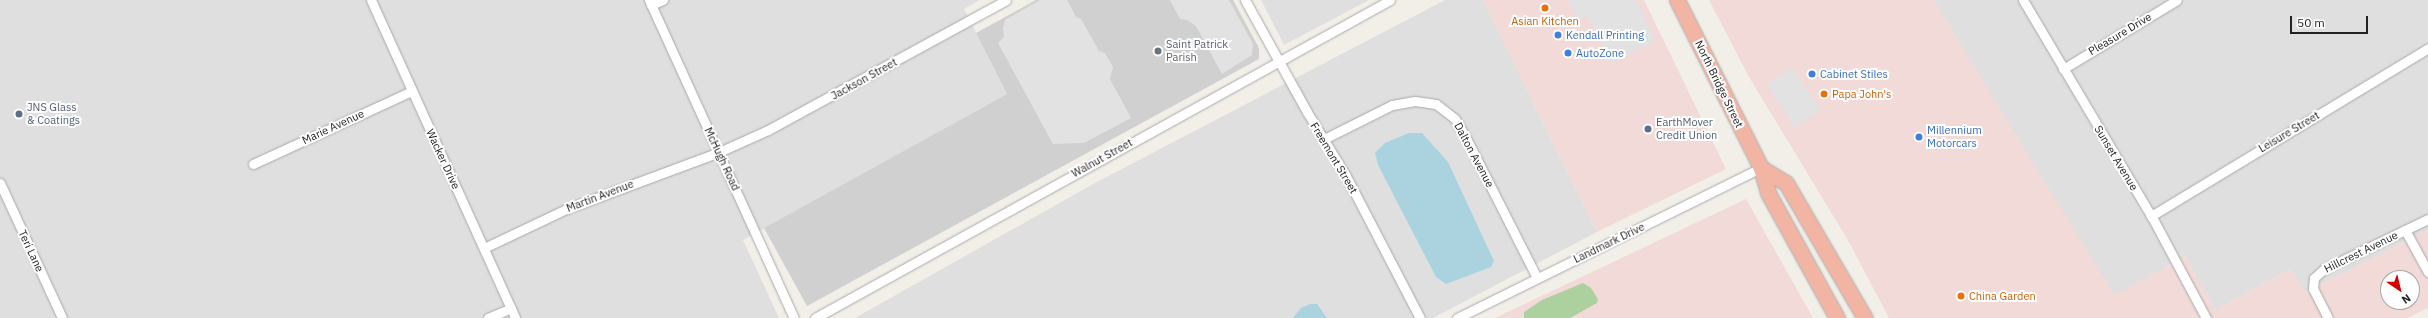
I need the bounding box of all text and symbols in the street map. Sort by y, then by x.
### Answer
marker: Asian Kitchen [1540,3,1550,13]
scale bar [2292,8,2370,34]
street label: Pleasure Drive [2086,10,2154,58]
place label: Asian Kitchen [1511,14,1579,28]
text: 50 m [2297,15,2325,30]
place label: Kendall Printing [1566,28,1644,42]
marker: Kendall Printing [1553,30,1563,40]
place label: Saint Patrick Parish [1166,38,1228,64]
street label: North Bridge Street [1692,38,1746,130]
marker: Saint Patrick Parish [1153,46,1163,56]
place label: AutoZone [1576,46,1624,60]
marker: AutoZone [1563,48,1573,58]
street label: Jackson Street [829,55,899,103]
place label: Cabinet Stiles [1820,67,1888,81]
marker: Cabinet Stiles [1807,69,1817,79]
place label: Papa John's [1832,87,1891,101]
marker: Papa John's [1819,89,1829,99]
place label: JNS Glass & Coatings [27,101,80,127]
street label: Marie Avenue [300,107,366,147]
marker: JNS Glass & Coatings [14,109,24,119]
street label: Leisure Street [2256,109,2322,155]
place label: EarthMover Credit Union [1656,116,1717,142]
street label: Freemont Street [1308,120,1360,196]
street label: Dalton Avenue [1451,120,1497,190]
street label: Sunset Avenue [2091,123,2141,193]
marker: EarthMover Credit Union [1643,124,1653,134]
place label: Millennium Motorcars [1927,124,1982,150]
street label: McHugh Road [702,125,742,193]
street label: Wacker Drive [423,127,463,191]
marker: Millennium Motorcars [1914,132,1924,142]
street label: Walnut Street [1069,136,1135,180]
street label: Martin Avenue [564,177,636,215]
street label: Landmark Drive [1571,220,1647,266]
street label: Teri Lane [16,228,46,274]
street label: Hillcrest Avenue [2322,228,2400,276]
north arrow [2380,270,2420,310]
place label: China Garden [1969,289,2036,303]
marker: China Garden [1956,291,1966,301]
text: N [2399,291,2414,307]

